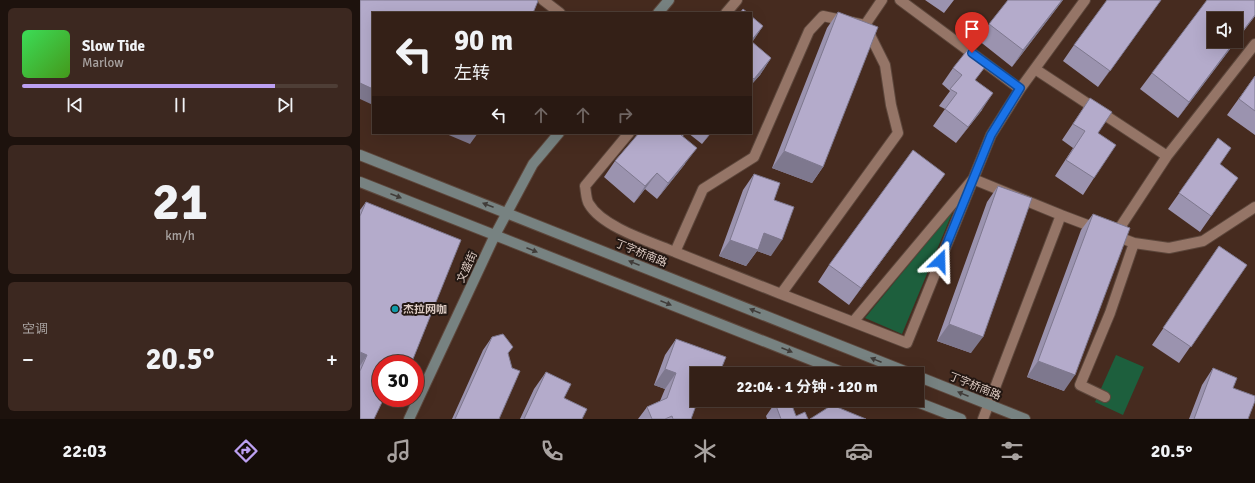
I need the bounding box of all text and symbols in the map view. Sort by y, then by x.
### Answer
pin [955,12,989,53]
map controls [1207,12,1243,48]
button: sound [1207,12,1243,48]
icon: arrive [961,18,983,40]
text: 90 m [454,24,513,58]
icon: left [388,28,440,80]
text: Slow Tide [82,37,145,55]
text: Marlow [82,55,124,71]
text: 左转 [454,62,490,84]
icon: previous [64,94,86,116]
icon: pause [169,94,191,116]
icon: next [274,94,296,116]
icon: left [488,104,510,126]
icon: ahead [530,104,552,126]
icon: ahead [572,104,594,126]
icon: right [614,104,636,126]
text: 21 [152,170,208,234]
one-way arrow [391,194,403,200]
one-way arrow [481,201,493,207]
text: km/h [165,228,195,244]
street label: 丁字桥南路 [613,237,669,269]
position arrow [919,240,961,282]
one-way arrow [526,247,538,253]
street label: 文盛街 [454,249,480,285]
one-way arrow [628,260,640,266]
one-way arrow [660,300,672,306]
place label: 杰拉网咖 [403,303,447,316]
marker: 杰拉网咖 [390,304,400,314]
one-way arrow [749,308,761,314]
text: 空调 [22,321,48,337]
text: 20.5° [145,341,215,378]
text: − [22,346,34,373]
text: + [326,346,338,373]
one-way arrow [781,348,793,354]
speed limit sign: 30 [372,355,424,407]
one-way arrow [869,356,881,362]
street label: 丁字桥南路 [947,370,1003,402]
text: 22:04 · 1 分钟 · 120 m [736,378,878,396]
one-way arrow [956,391,968,397]
icon: directions [232,437,260,465]
icon: music [385,437,413,465]
icon: phone [538,437,566,465]
icon: climate [691,437,719,465]
icon: car [845,437,873,465]
icon: filters [998,437,1026,465]
text: 22:03 [63,440,107,462]
text: 20.5° [1151,440,1192,462]

